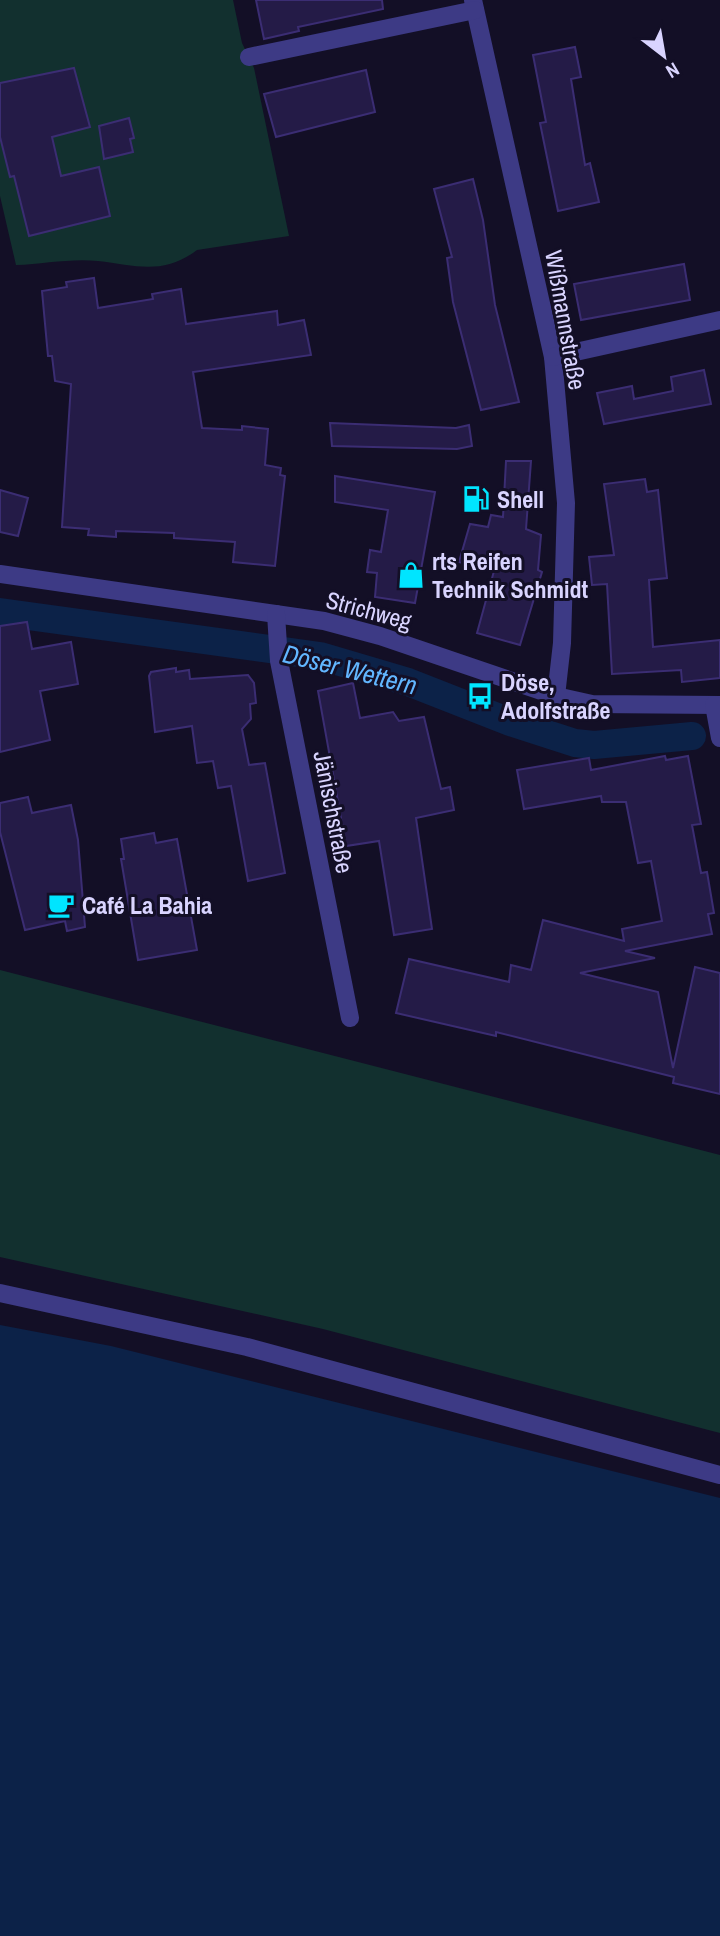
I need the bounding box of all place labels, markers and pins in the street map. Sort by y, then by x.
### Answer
place label: Shell [497,483,544,515]
fuel station icon: Shell [461,484,491,514]
place label: rts Reifen Technik Schmidt [432,545,588,605]
shop icon: rts Reifen Technik Schmidt [396,560,426,590]
place label: Döse, Adolfstraße [501,666,610,726]
bus stop icon: Döse, Adolfstraße [465,681,495,711]
place label: Café La Bahia [82,889,212,921]
cafe icon: Café La Bahia [46,890,76,920]

